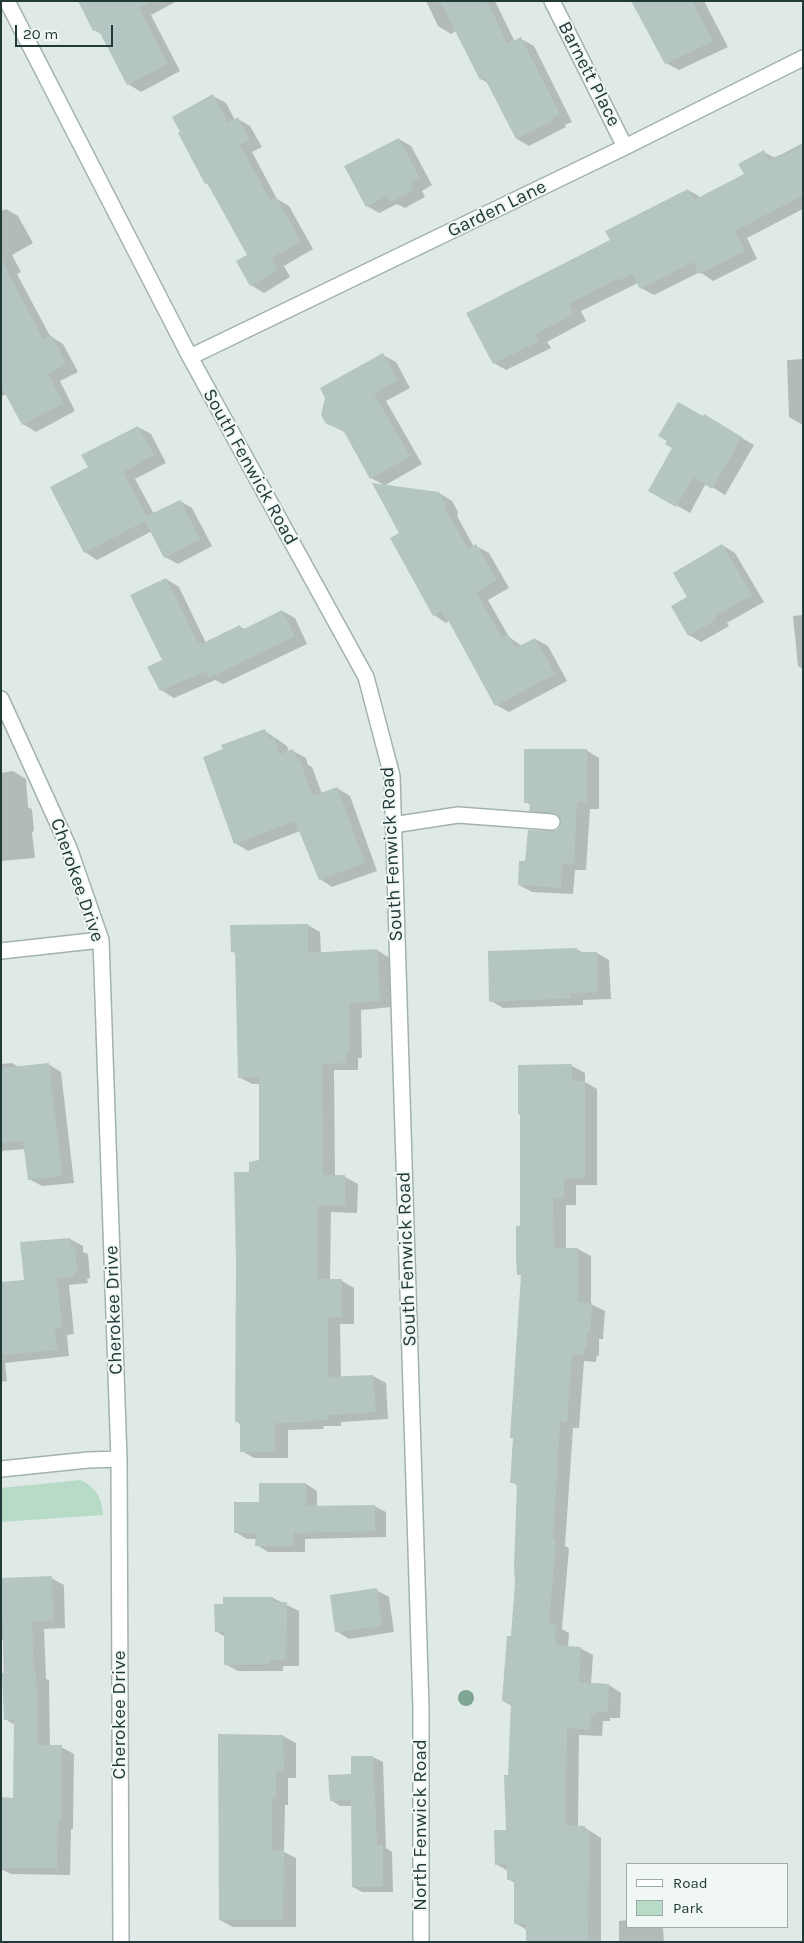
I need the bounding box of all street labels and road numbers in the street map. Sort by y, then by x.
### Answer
street label: Barnett Place [553,18,625,130]
street label: Garden Lane [444,175,550,243]
street label: South Fenwick Road [198,385,302,549]
street label: South Fenwick Road [376,766,408,942]
street label: Cherokee Drive [45,815,109,945]
street label: South Fenwick Road [393,1171,421,1347]
street label: Cherokee Drive [100,1245,128,1375]
street label: Cherokee Drive [109,1650,131,1780]
street label: North Fenwick Road [410,1739,432,1911]

